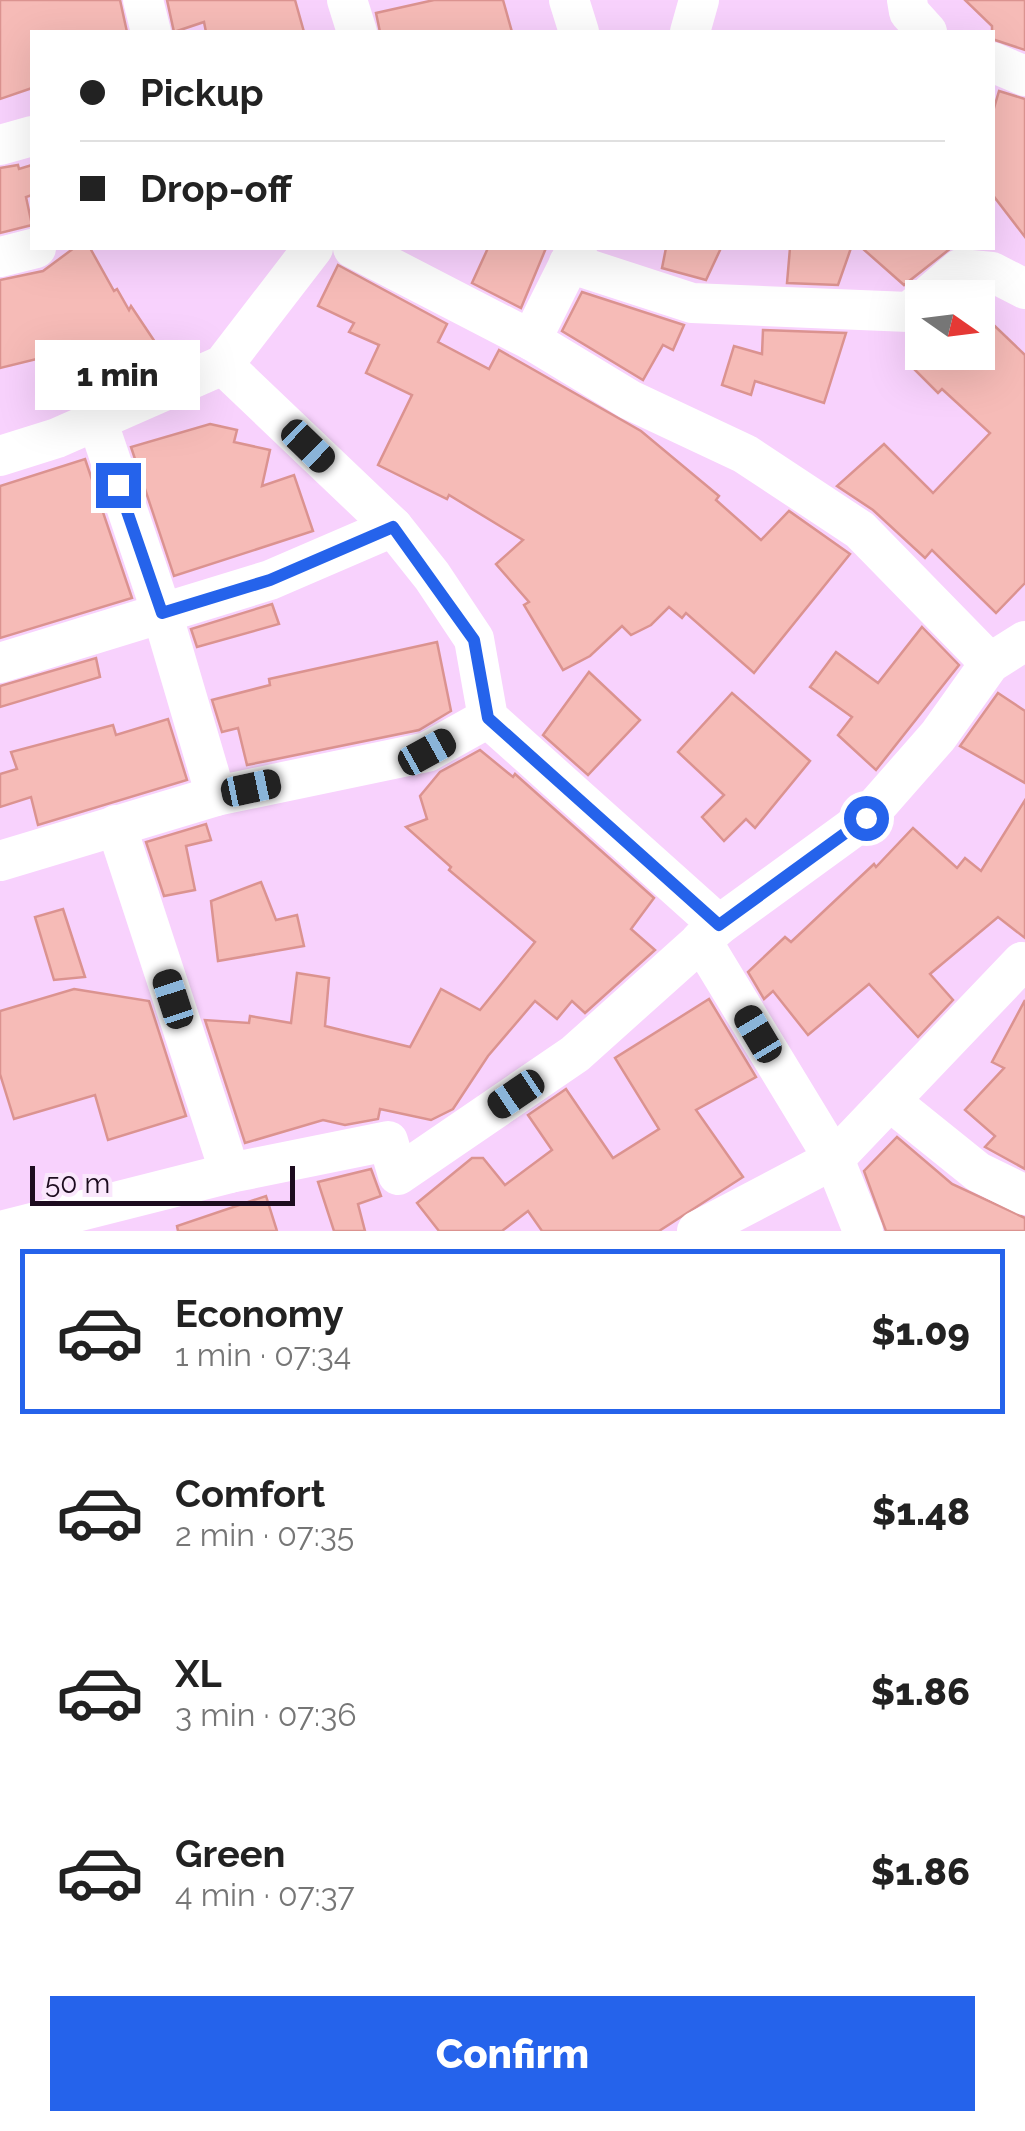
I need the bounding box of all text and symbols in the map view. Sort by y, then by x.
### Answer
text: Pickup [140,70,264,115]
text: Drop-off [140,166,292,211]
north arrow [905,280,995,370]
map controls [905,280,995,370]
callout: 1 min [36,340,200,410]
text: 1 min [76,356,159,393]
car [276,414,340,478]
route end [96,463,141,508]
car [393,724,461,780]
car [219,767,283,809]
route start [844,796,889,841]
car [149,966,197,1032]
car [730,1001,786,1067]
car [483,1065,549,1123]
scale bar [30,1161,295,1206]
text: 50 m [45,1167,110,1200]
icon: car [55,1287,145,1377]
text: Economy [175,1291,344,1336]
text: $1.09 [871,1309,970,1354]
text: 1 min · 07:34 [175,1336,351,1373]
icon: car [55,1467,145,1557]
text: Comfort [175,1471,325,1516]
text: $1.48 [872,1489,970,1534]
text: 2 min · 07:35 [175,1516,354,1553]
icon: car [55,1647,145,1737]
text: XL [175,1651,222,1696]
text: $1.86 [871,1669,970,1714]
text: 3 min · 07:36 [175,1696,357,1733]
icon: car [55,1827,145,1917]
text: Green [175,1831,285,1876]
text: $1.86 [871,1849,970,1894]
text: 4 min · 07:37 [175,1876,355,1913]
button: Confirm [50,1996,975,2111]

